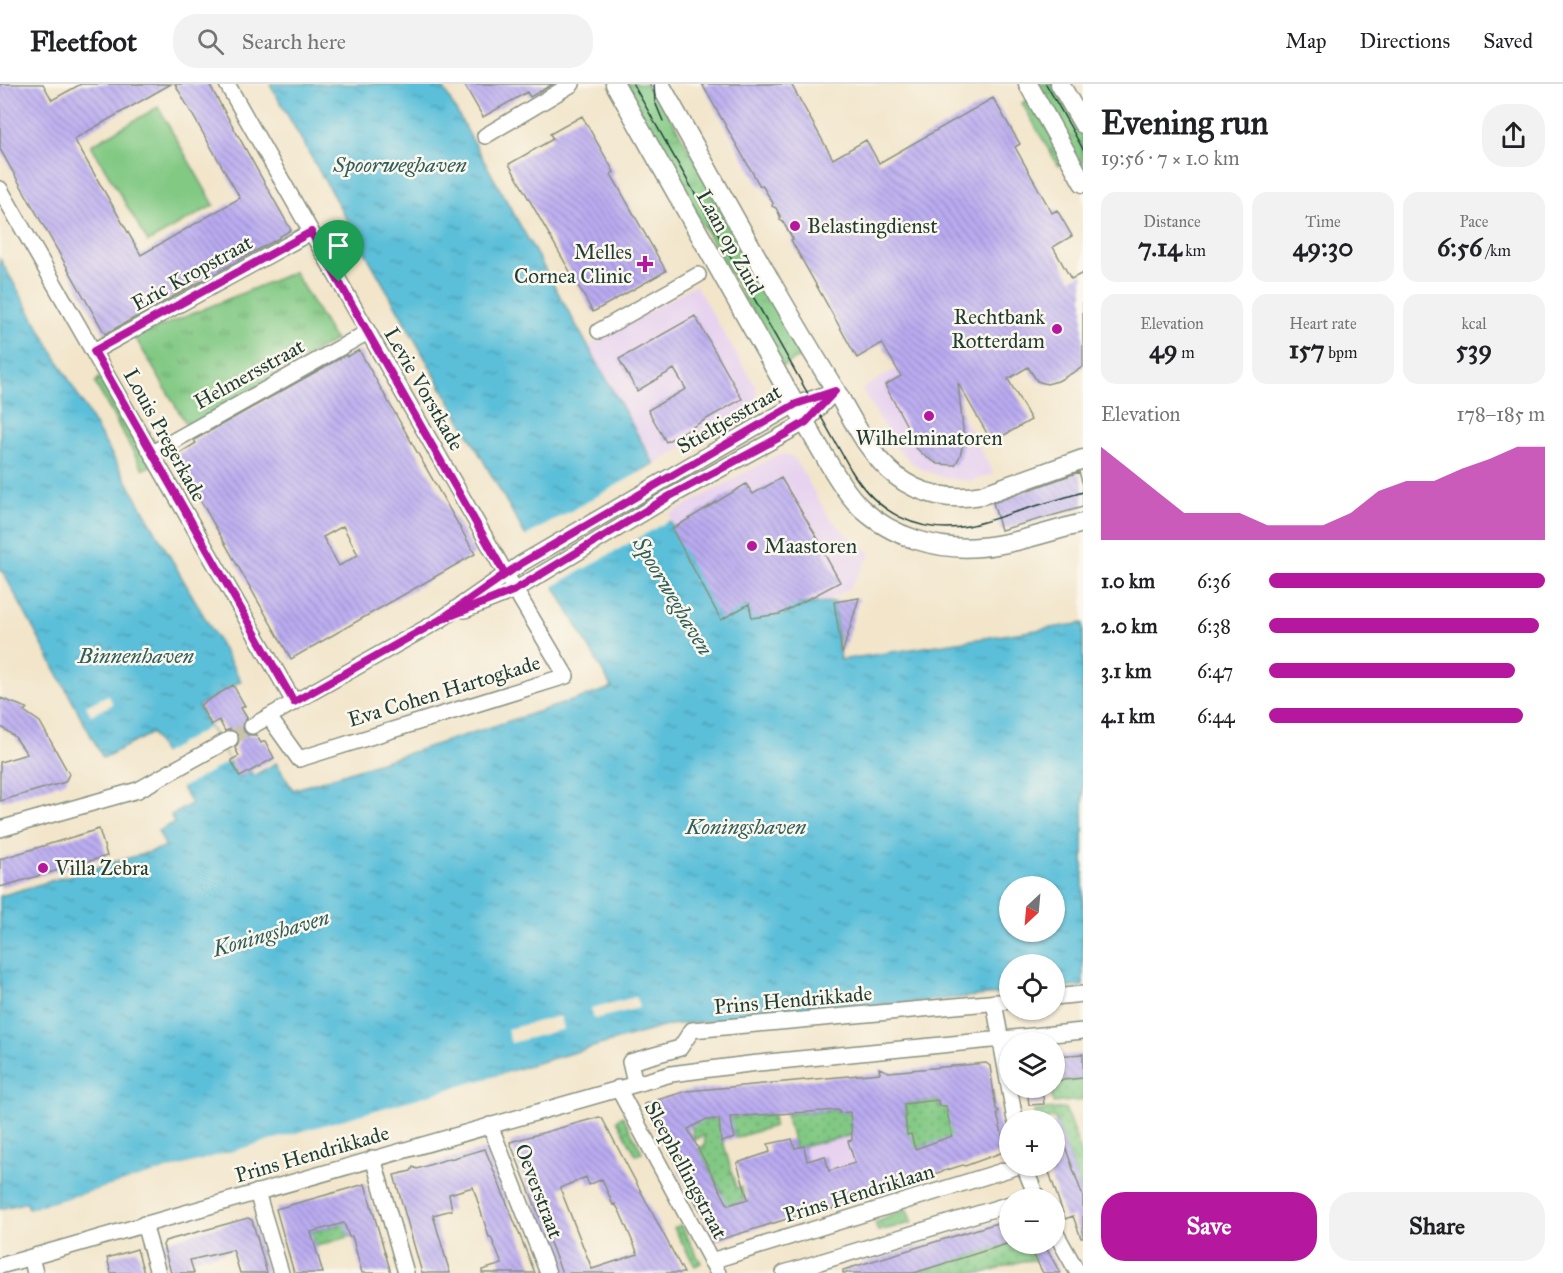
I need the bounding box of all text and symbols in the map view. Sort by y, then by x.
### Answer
search box [173,14,593,68]
text: Fleetfoot [30,24,137,59]
icon: search [194,25,227,58]
text: Search here [242,28,346,55]
text: Map [1286,28,1327,54]
text: Directions [1360,28,1450,54]
text: Saved [1483,28,1533,54]
text: Evening run [1101,103,1268,143]
button: share [1482,104,1545,167]
text: 19:56 · 7 × 1.0 km [1101,146,1240,170]
water label: Spoorweghaven [332,151,467,178]
street label: Laan op Zuid [691,185,770,299]
text: Distance [1143,212,1201,231]
text: Time [1305,212,1341,231]
text: Pace [1459,212,1489,231]
place label: Belastingdienst [807,213,938,239]
marker: Belastingdienst [788,219,802,233]
pin [313,220,364,282]
street label: Eric Kropstraat [127,229,257,317]
icon: arrive [322,229,355,262]
text: 7.14 [1138,231,1182,263]
text: 49:30 [1293,231,1353,263]
text: 6:56 [1437,231,1482,263]
place label: Melles Cornea Clinic [514,239,632,289]
text: km [1182,241,1206,260]
text: /km [1482,241,1511,260]
marker: Melles Cornea Clinic [636,255,654,273]
place label: Rechtbank Rotterdam [951,304,1045,354]
text: Elevation [1140,314,1204,333]
text: Heart rate [1289,314,1357,333]
text: kcal [1461,314,1487,333]
marker: Rechtbank Rotterdam [1050,322,1064,336]
street label: Levie Vorstkade [378,323,470,455]
street label: Helmersstraat [189,333,309,415]
text: 49 [1149,333,1178,365]
text: 157 [1289,333,1325,365]
text: 539 [1456,333,1492,365]
text: m [1178,343,1195,362]
text: bpm [1325,343,1357,362]
street label: Louis Pregerkade [118,364,212,506]
street label: Stieltjesstraat [672,378,786,459]
text: Elevation [1101,402,1180,426]
text: 178–185 m [1456,402,1545,426]
marker: Wilhelminatoren [922,409,936,423]
place label: Wilhelminatoren [855,425,1003,451]
water label: Spoorweghaven [626,531,719,661]
place label: Maastoren [764,533,857,559]
marker: Maastoren [745,539,759,553]
text: 1.0 km [1101,569,1155,593]
text: 6:36 [1197,569,1231,593]
text: 2.0 km [1101,614,1157,638]
text: 6:38 [1197,614,1231,638]
water label: Binnenhaven [77,642,194,669]
street label: Eva Cohen Hartogkade [345,649,544,733]
text: 3.1 km [1101,659,1151,683]
text: 6:47 [1197,659,1233,683]
text: 4.1 km [1101,704,1155,728]
text: 6:44 [1197,704,1235,728]
water label: Koningshaven [685,813,807,840]
place label: Villa Zebra [54,855,149,881]
marker: Villa Zebra [36,861,50,875]
north arrow [999,876,1065,942]
map controls [999,876,1065,1254]
water label: Koningshaven [208,903,333,963]
button: locate [999,954,1065,1020]
street label: Prins Hendrikkade [713,980,874,1020]
button: layers [999,1032,1065,1098]
street label: Sleephellingstraat [639,1097,733,1244]
button: + [999,1110,1065,1176]
street label: Prins Hendrikkade [232,1120,392,1188]
street label: Oeverstraat [509,1140,569,1243]
street label: Prins Hendriklaan [781,1158,937,1228]
button: − [999,1188,1065,1254]
button: Save [1101,1192,1317,1261]
button: Share [1329,1192,1545,1261]

